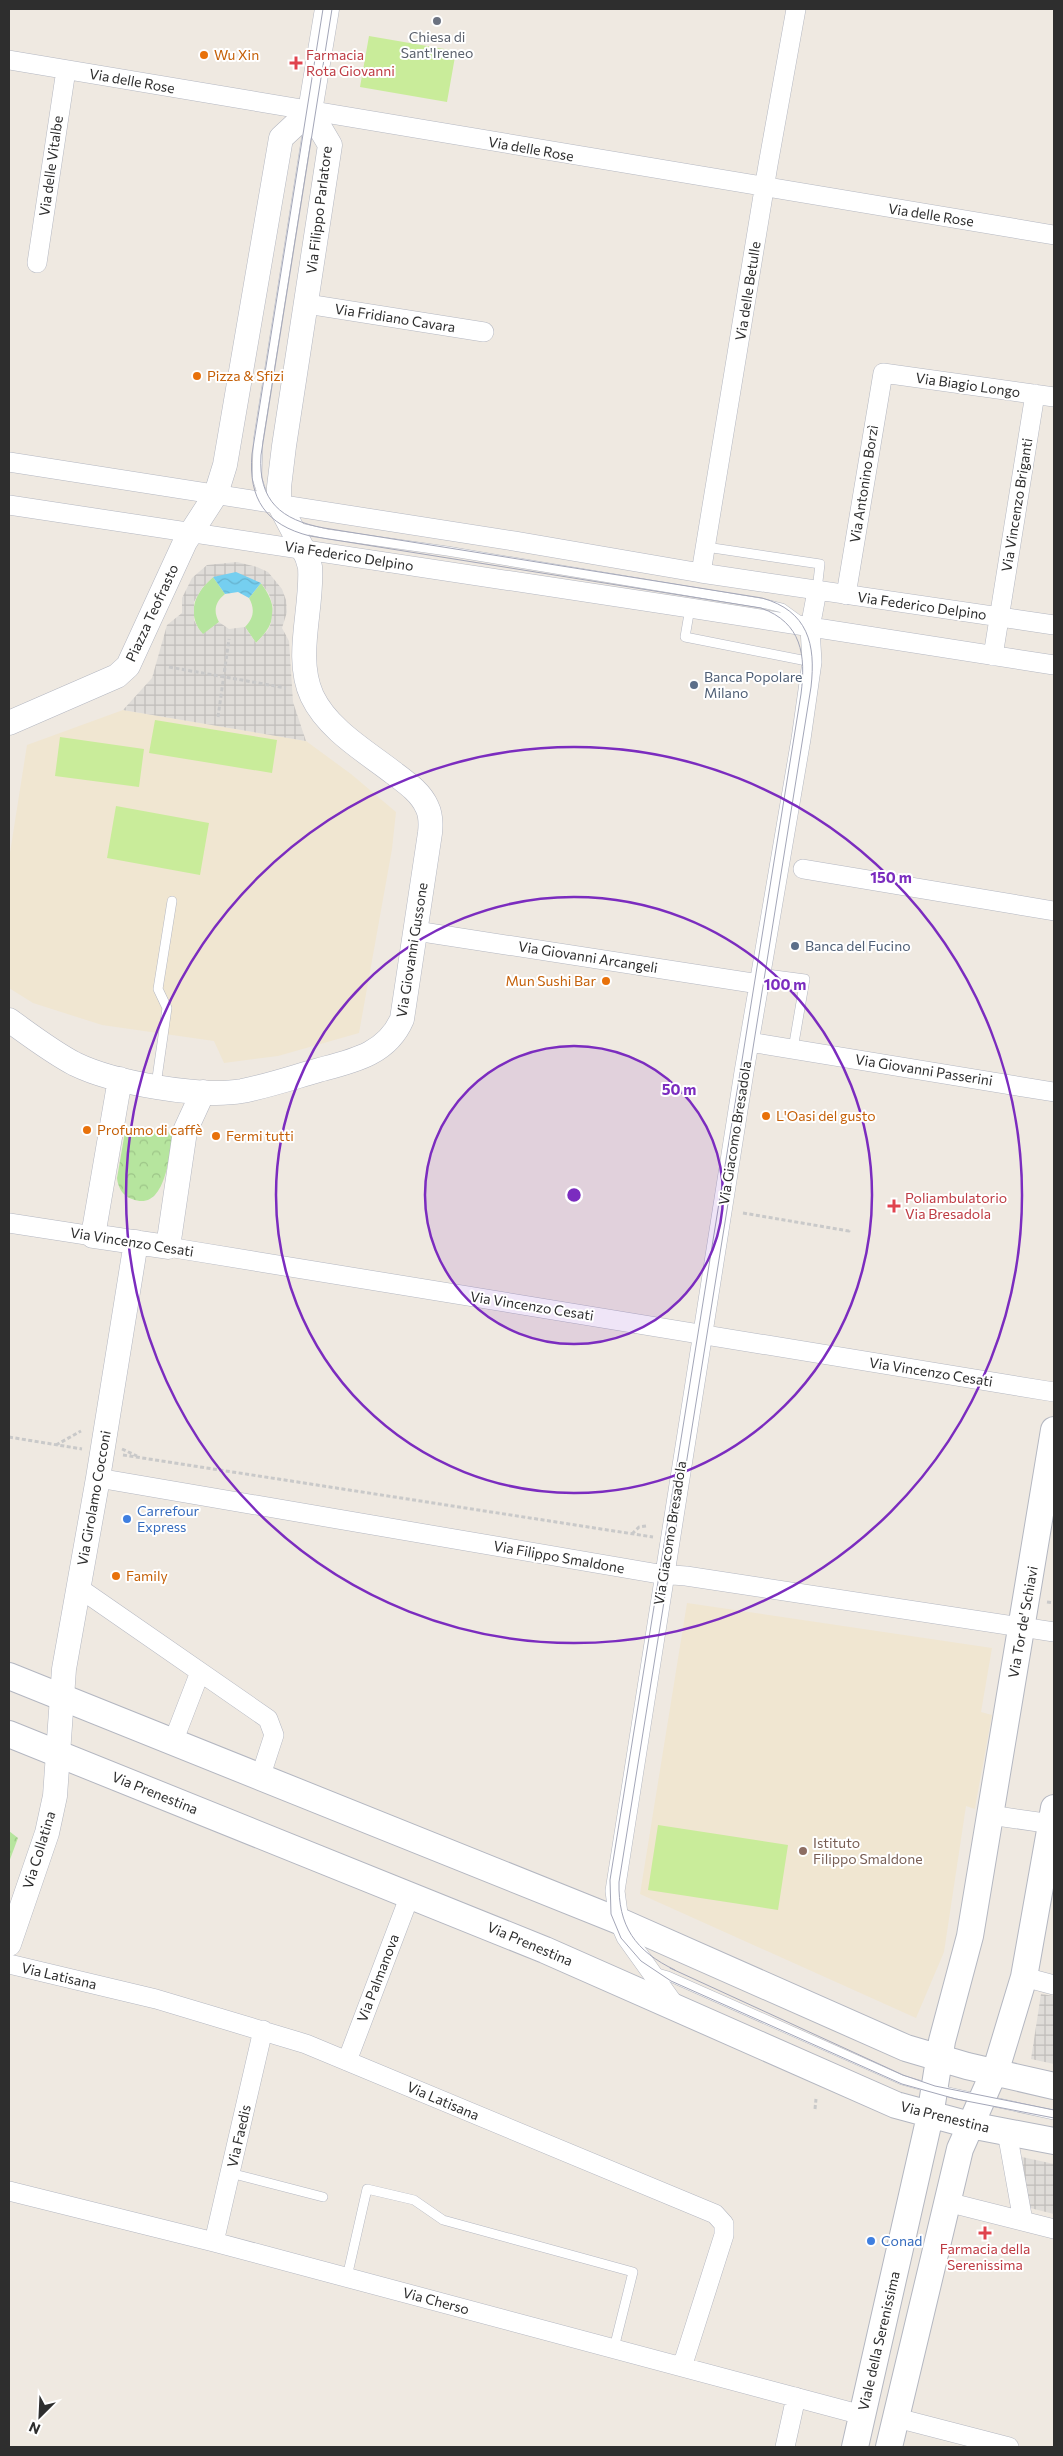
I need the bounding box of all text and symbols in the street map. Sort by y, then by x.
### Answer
marker: Chiesa di Sant'Ireneo [431,15,443,27]
place label: Chiesa di Sant'Ireneo [401,28,473,61]
place label: Wu Xin [214,46,259,63]
place label: Farmacia Rota Giovanni [306,46,395,79]
marker: Wu Xin [198,49,210,61]
marker: Farmacia Rota Giovanni [290,57,302,69]
street label: Via delle Rose [88,65,176,96]
street label: Via delle Vitalbe [35,115,66,217]
street label: Via delle Rose [487,133,575,164]
street label: Via Filippo Parlatore [302,145,335,275]
street label: Via delle Rose [887,199,975,230]
street label: Via delle Betulle [731,240,764,342]
street label: Via Fridiano Cavara [333,300,457,335]
place label: Pizza & Sfizi [207,367,284,384]
street label: Via Biagio Longo [915,369,1022,400]
marker: Pizza & Sfizi [191,370,203,382]
street label: Via Antonino Borzì [846,424,881,544]
street label: Via Vincenzo Briganti [998,437,1035,573]
street label: Via Federico Delpino [283,537,415,574]
street label: Piazza Teofrasto [121,561,182,664]
street label: Via Federico Delpino [856,588,988,623]
place label: Banca Popolare Milano [704,668,802,701]
marker: Banca Popolare Milano [688,679,700,691]
text: 150 m [870,868,912,886]
street label: Via Giovanni Gussone [392,881,431,1019]
street label: Via Giovanni Arcangeli [517,937,659,976]
place label: Banca del Fucino [805,937,911,954]
marker: Banca del Fucino [789,940,801,952]
place label: Mun Sushi Bar [505,972,596,989]
marker: Mun Sushi Bar [600,975,612,987]
text: 100 m [764,975,806,993]
street label: Via Giovanni Passerini [854,1050,994,1089]
street label: Via Giacomo Bresadola [715,1060,754,1206]
text: 50 m [662,1080,696,1098]
place label: L'Oasi del gusto [776,1107,876,1124]
marker: L'Oasi del gusto [760,1110,772,1122]
place label: Profumo di caffè [97,1121,202,1138]
marker: Profumo di caffè [81,1124,93,1136]
place label: Fermi tutti [226,1127,294,1144]
marker: Fermi tutti [210,1130,222,1142]
centre of rings [565,1186,583,1204]
place label: Poliambulatorio Via Bresadola [905,1189,1007,1222]
marker: Poliambulatorio Via Bresadola [887,1199,901,1213]
street label: Via Vincenzo Cesati [69,1223,195,1260]
street label: Via Vincenzo Cesati [469,1287,595,1324]
street label: Via Vincenzo Cesati [868,1353,994,1390]
street label: Via Girolamo Cocconi [73,1429,114,1567]
street label: Via Giacomo Bresadola [650,1460,689,1606]
place label: Carrefour Express [137,1502,200,1535]
marker: Carrefour Express [121,1513,133,1525]
street label: Via Filippo Smaldone [492,1537,626,1576]
street label: Via Tor de' Schiavi [1004,1565,1041,1679]
place label: Family [126,1567,168,1584]
marker: Family [110,1570,122,1582]
street label: Via Prenestina [110,1768,201,1817]
street label: Via Collatina [19,1809,58,1891]
place label: Istituto Filippo Smaldone [813,1834,923,1867]
marker: Istituto Filippo Smaldone [797,1845,809,1857]
street label: Via Prenestina [485,1918,575,1969]
street label: Via Palmanova [353,1931,402,2024]
street label: Via Latisana [20,1959,99,1992]
street label: Via Latisana [404,2078,482,2123]
street label: Via Prenestina [899,2097,991,2136]
street label: Via Faedis [223,2103,254,2169]
marker: Farmacia della Serenissima [979,2227,991,2239]
place label: Conad [881,2232,922,2249]
marker: Conad [865,2235,877,2247]
place label: Farmacia della Serenissima [940,2240,1030,2273]
street label: Viale della Serenissima [854,2270,903,2412]
street label: Via Cherso [401,2283,471,2318]
north arrow [15,2391,65,2441]
text: N [26,2418,43,2438]

